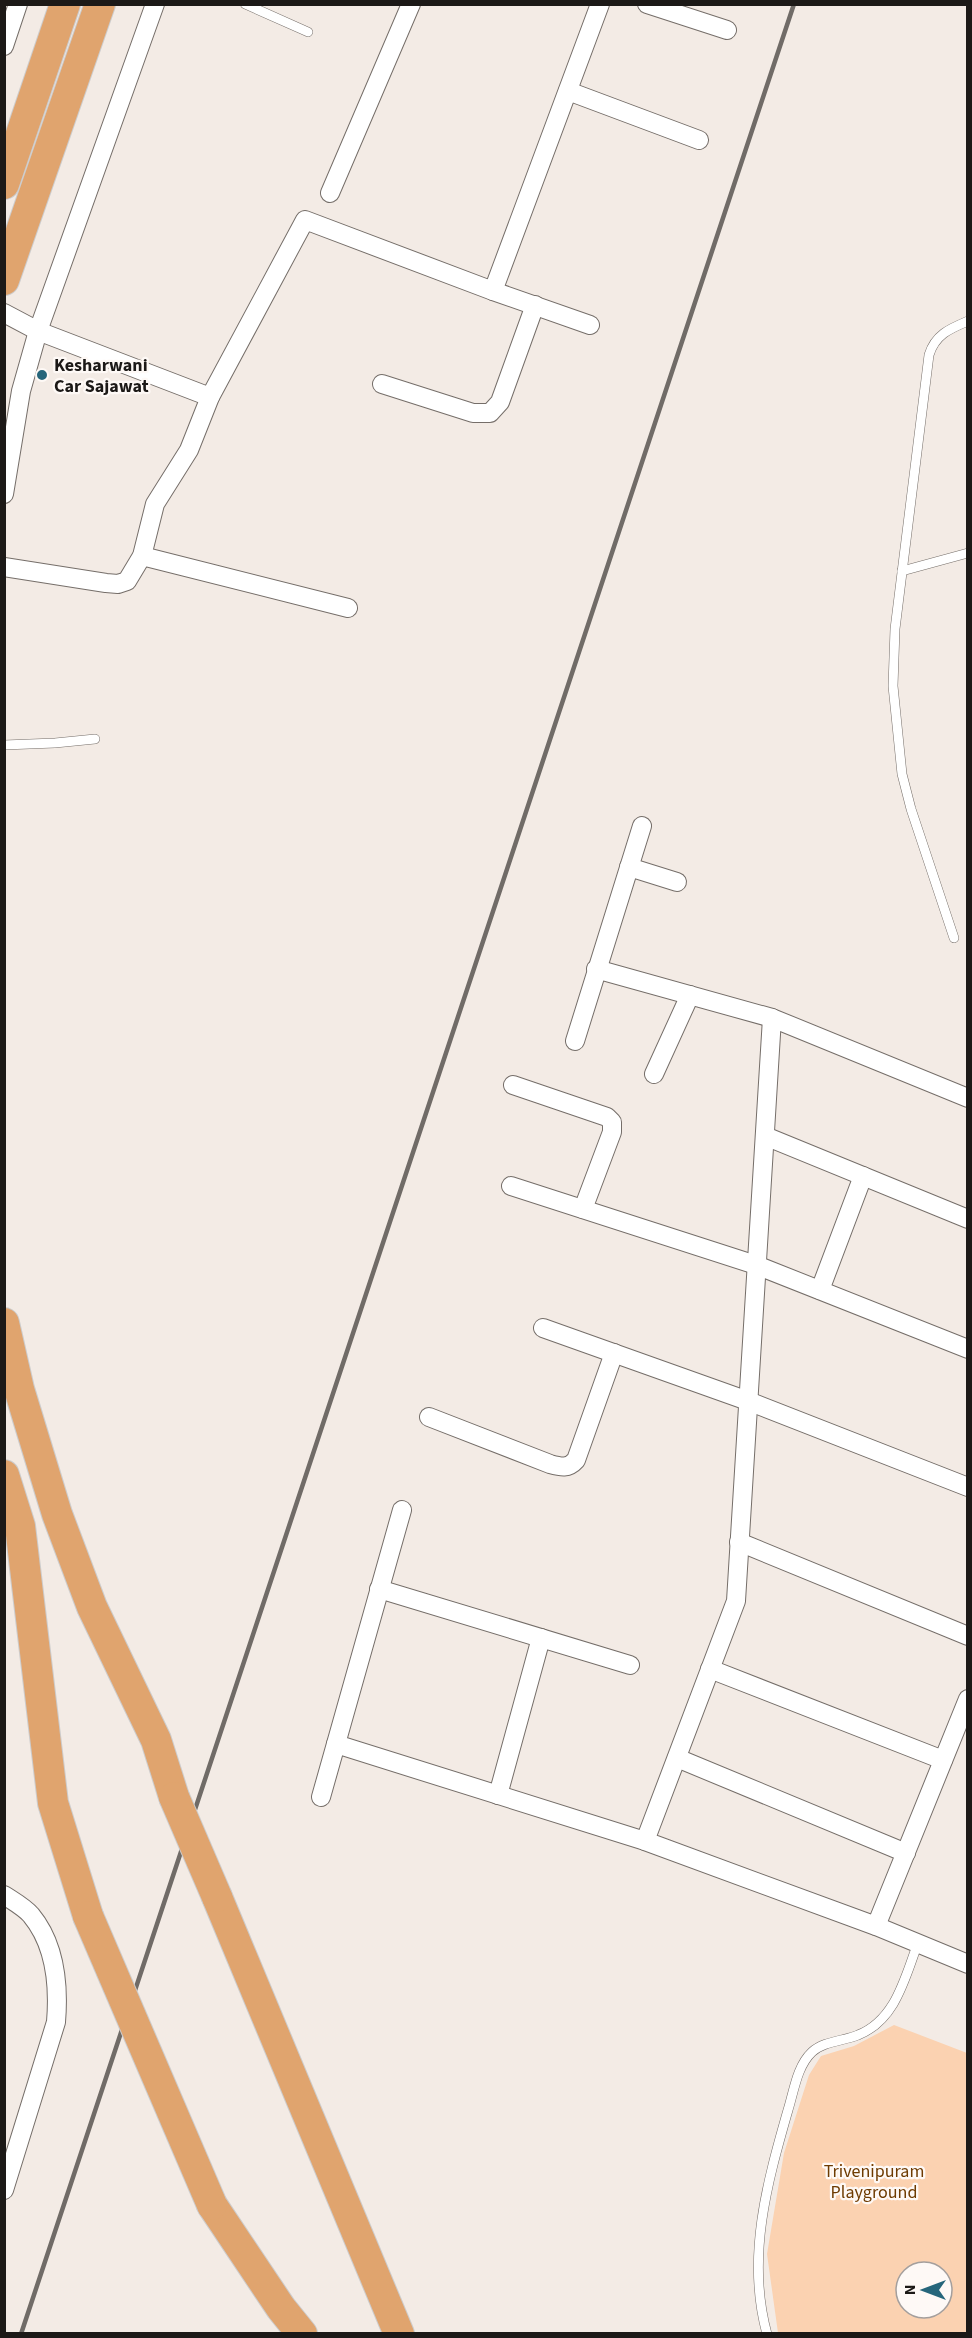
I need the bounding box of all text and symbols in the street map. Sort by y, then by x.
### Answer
place label: Kesharwani Car Sajawat [54,353,149,399]
marker: Kesharwani Car Sajawat [35,368,49,382]
park label: Trivenipuram Playground [824,2159,924,2205]
north arrow [894,2260,954,2320]
text: N [899,2285,921,2295]

